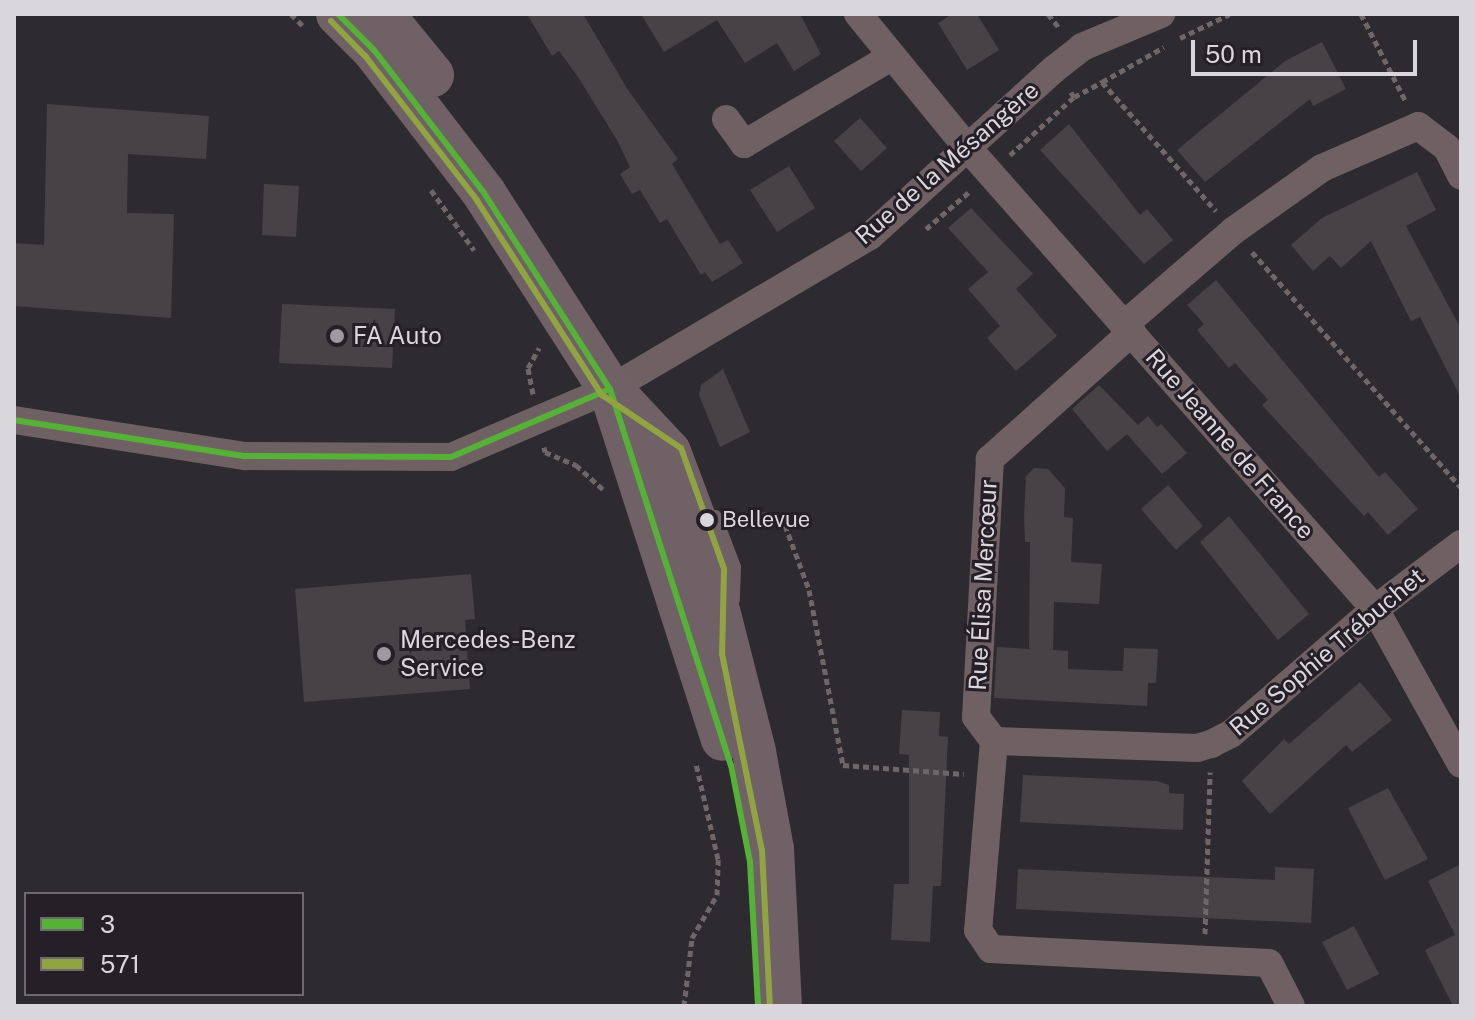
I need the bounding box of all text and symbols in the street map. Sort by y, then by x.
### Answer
scale bar [1195,24,1421,74]
text: 50 m [1205,40,1262,68]
street label: Rue de la Mésangère [849,75,1045,251]
place label: FA Auto [353,322,442,350]
marker: FA Auto [328,327,346,345]
street label: Rue Jeanne de France [1139,343,1321,545]
street label: Rue Élisa Mercœur [963,479,1003,691]
place label: Bellevue [722,507,810,533]
marker: Bellevue [699,512,715,528]
street label: Rue Sophie Trébuchet [1223,562,1431,742]
place label: Mercedes-Benz Service [400,626,575,682]
marker: Mercedes-Benz Service [375,645,393,663]
legend [24,892,304,996]
text: 3 [100,910,115,938]
text: 571 [100,950,140,978]

